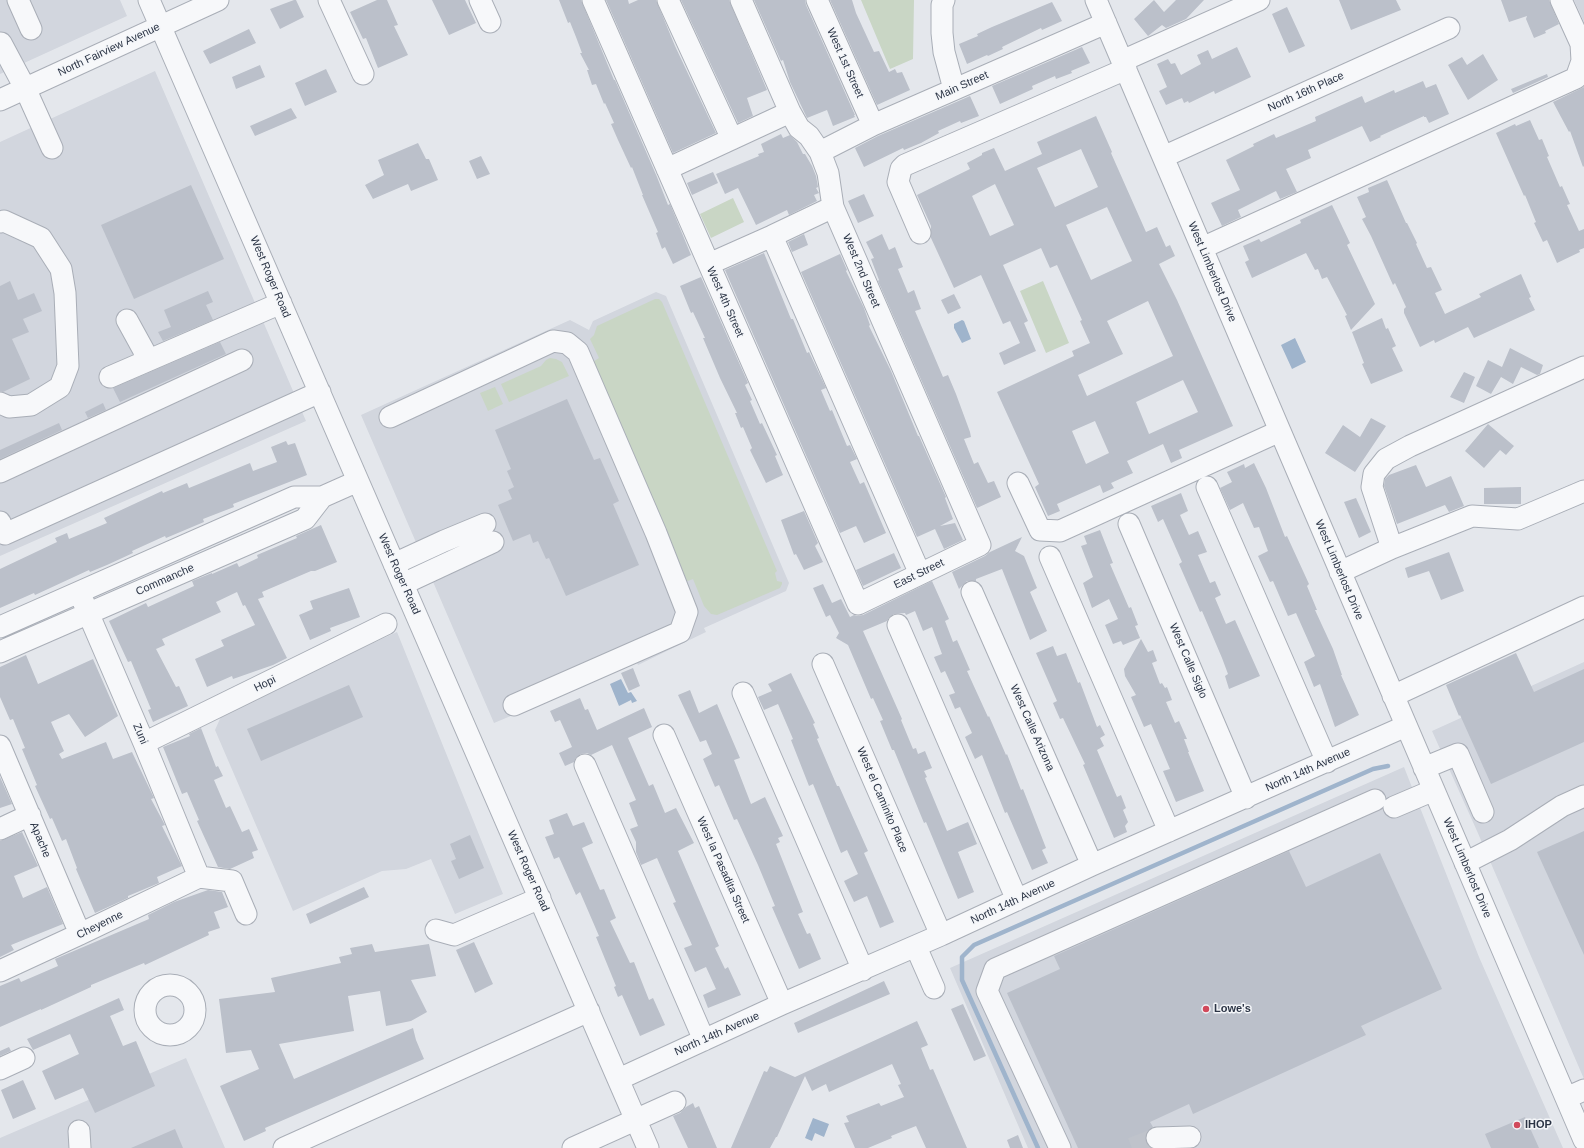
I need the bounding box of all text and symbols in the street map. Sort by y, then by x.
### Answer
street label: North Fairview Avenue [56,21,162,79]
street label: West 1st Street [824,26,866,100]
street label: Main Street [934,69,990,103]
street label: North 16th Place [1266,69,1346,115]
street label: West Limberlost Drive [1185,220,1239,324]
street label: West 2nd Street [840,232,882,310]
street label: West Roger Road [247,234,293,320]
street label: West 4th Street [704,265,746,339]
street label: West Limberlost Drive [1312,518,1366,622]
street label: West Roger Road [375,531,423,617]
street label: East Street [892,556,946,592]
street label: Commanche [134,561,196,599]
street label: West Calle Siglo [1166,621,1210,701]
street label: Hopi [252,673,278,695]
street label: West Calle Arizona [1007,683,1057,773]
street label: Zuni [130,722,150,746]
street label: West el Caminito Place [854,745,910,855]
street label: North 14th Avenue [1264,745,1352,795]
street label: West la Pasadita Street [694,815,752,925]
street label: West Limberlost Drive [1440,816,1494,920]
street label: Apache [27,820,53,860]
street label: West Roger Road [504,828,552,914]
street label: North 14th Avenue [969,877,1057,927]
street label: Cheyenne [75,908,125,942]
place label: Lowe's [1214,1002,1251,1016]
marker: Lowe's [1201,1004,1211,1014]
street label: North 14th Avenue [673,1009,761,1059]
place label: IHOP [1525,1118,1552,1132]
marker: IHOP [1512,1120,1522,1130]

